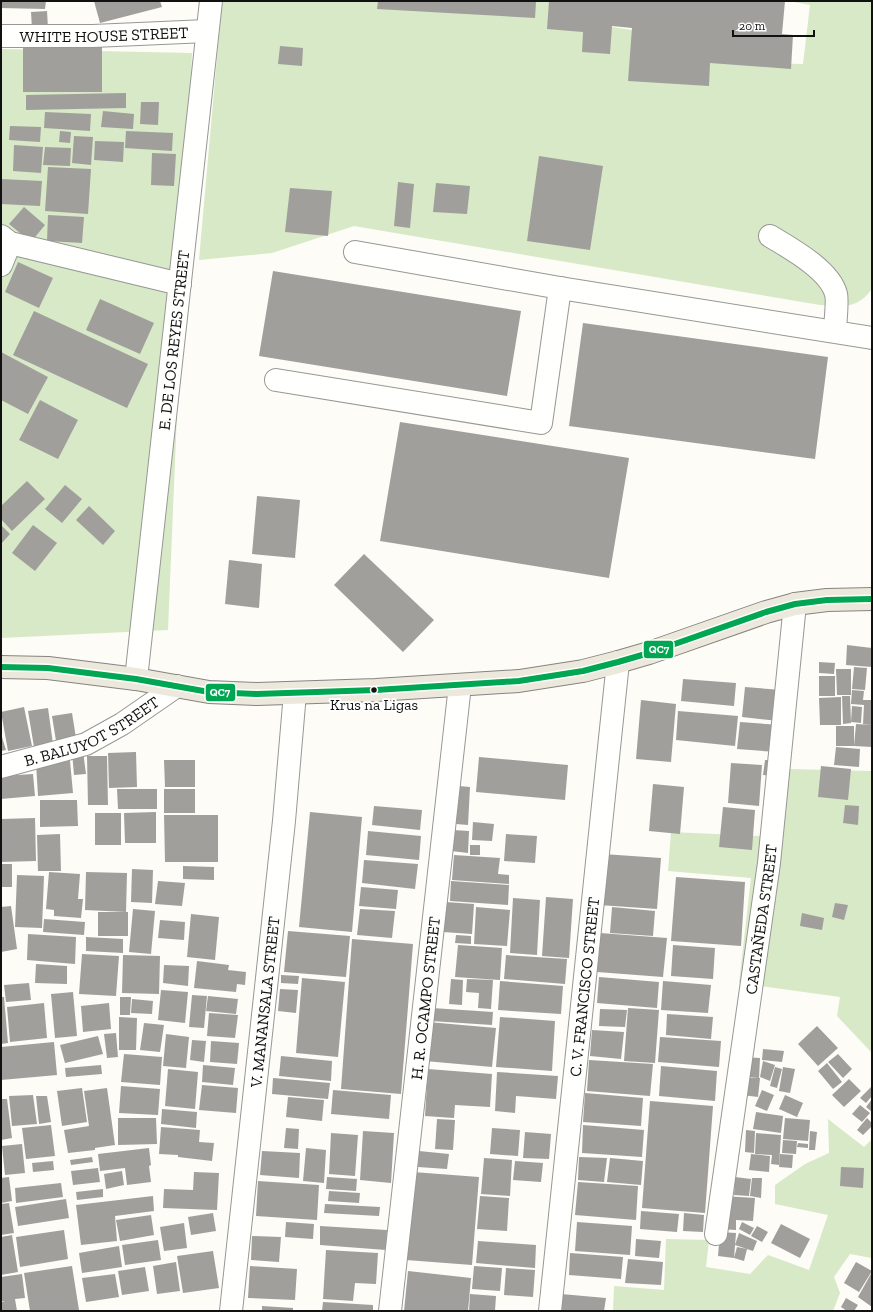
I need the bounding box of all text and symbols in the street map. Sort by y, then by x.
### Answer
scale bar [733,12,814,38]
text: 20 m [739,19,766,33]
street label: WHITE HOUSE STREET [20,22,189,46]
street label: E. DE LOS REYES STREET [154,249,193,431]
line badge: QC7 [643,640,674,659]
text: QC7 [649,643,670,656]
line badge: QC7 [205,683,236,702]
marker: Krus na Ligas [369,685,379,695]
text: QC7 [210,686,231,699]
street label: B. BALUYOT STREET [22,692,162,770]
place label: Krus na Ligas [330,696,418,714]
street label: CASTAÑEDA STREET [741,843,780,995]
street label: C. V. FRANCISCO STREET [565,896,603,1078]
street label: V. MANANSALA STREET [246,915,283,1089]
street label: H. R. OCAMPO STREET [406,915,444,1081]

